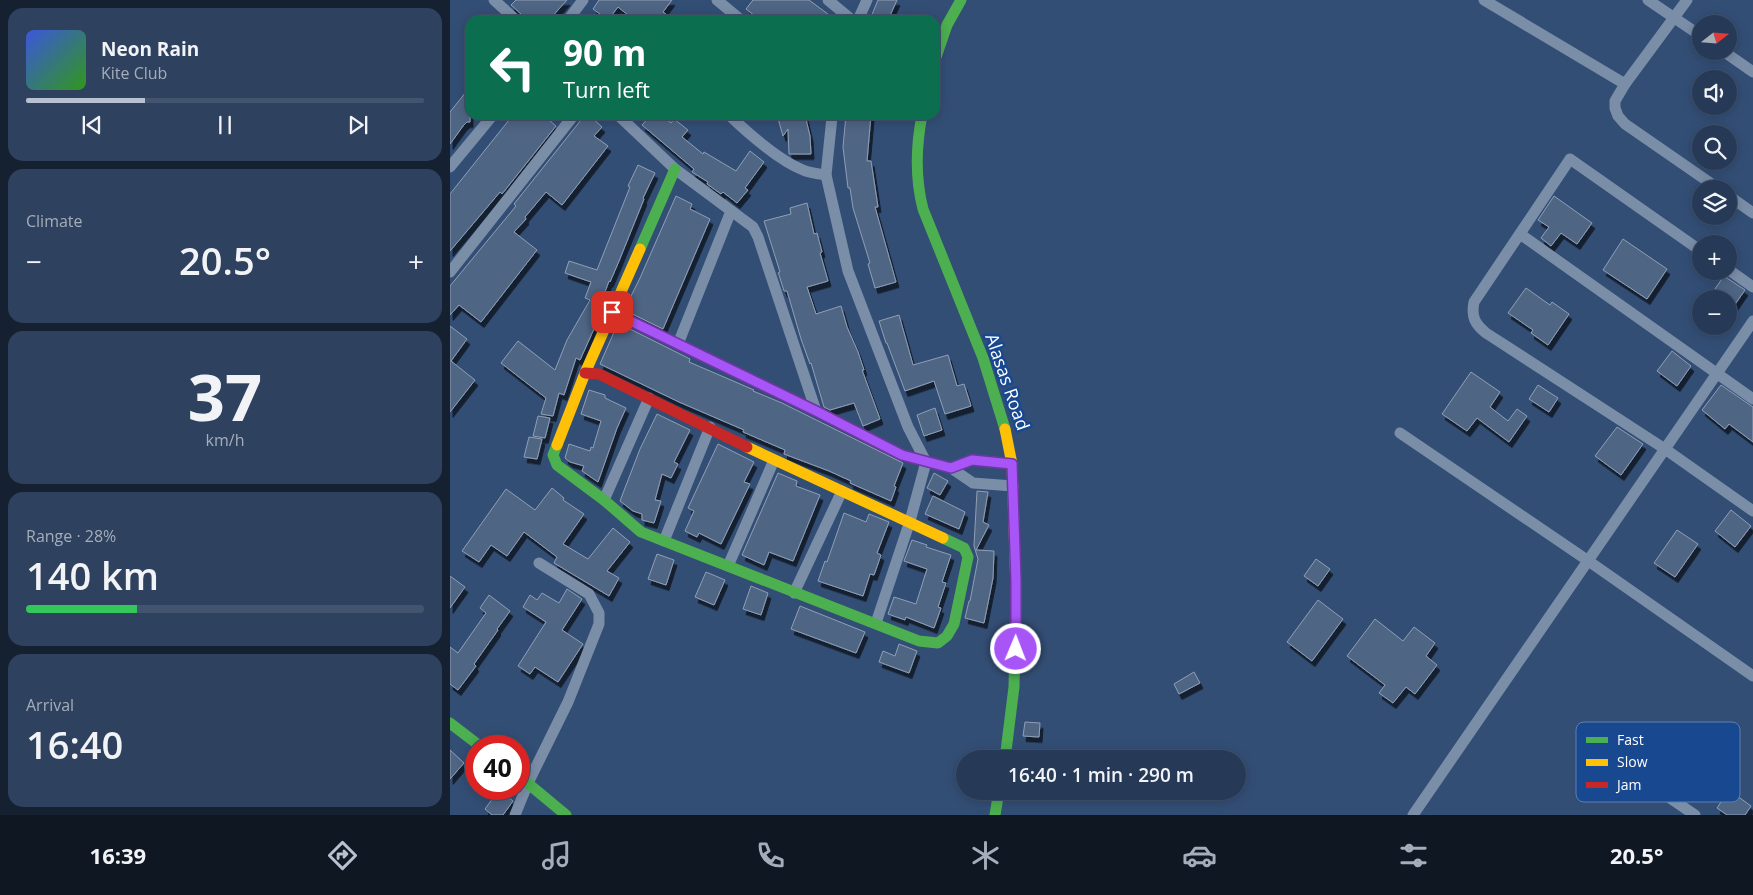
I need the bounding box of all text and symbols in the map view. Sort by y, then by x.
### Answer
north arrow [1692,15,1738,60]
map controls [1692,15,1737,335]
text: 90 m [563,29,646,76]
icon: left [480,35,545,100]
text: Neon Rain [101,36,199,62]
text: Kite Club [101,62,167,84]
button: sound [1692,70,1737,115]
text: Turn left [563,74,650,104]
icon: previous [78,111,106,139]
icon: pause [211,111,239,139]
icon: next [344,111,372,139]
button: search [1692,125,1737,170]
button: layers [1692,180,1737,225]
text: Climate [26,210,83,232]
text: 20.5° [179,234,271,286]
button: + [1692,235,1737,280]
text: − [26,242,42,280]
text: + [408,242,424,280]
button: − [1692,290,1737,335]
pin [591,291,633,333]
icon: arrive [598,298,626,326]
street label: Alasas Road [980,330,1036,433]
text: 37 [188,352,262,440]
text: km/h [206,429,244,451]
text: Range · 28% [26,525,116,547]
text: 140 km [26,549,159,601]
position arrow [989,622,1041,674]
text: Arrival [26,694,74,716]
text: 16:40 [26,718,123,770]
legend [1576,722,1740,802]
text: Fast [1617,730,1644,749]
speed limit sign: 40 [465,735,530,800]
text: Slow [1617,752,1648,771]
text: 16:40 · 1 min · 290 m [1008,762,1194,788]
text: Jam [1615,775,1642,794]
icon: directions [325,838,360,873]
icon: music [539,838,574,873]
icon: phone [753,838,788,873]
icon: climate [968,838,1003,873]
icon: car [1182,838,1217,873]
icon: filters [1396,838,1431,873]
text: 16:39 [90,840,146,870]
text: 20.5° [1610,840,1663,870]

